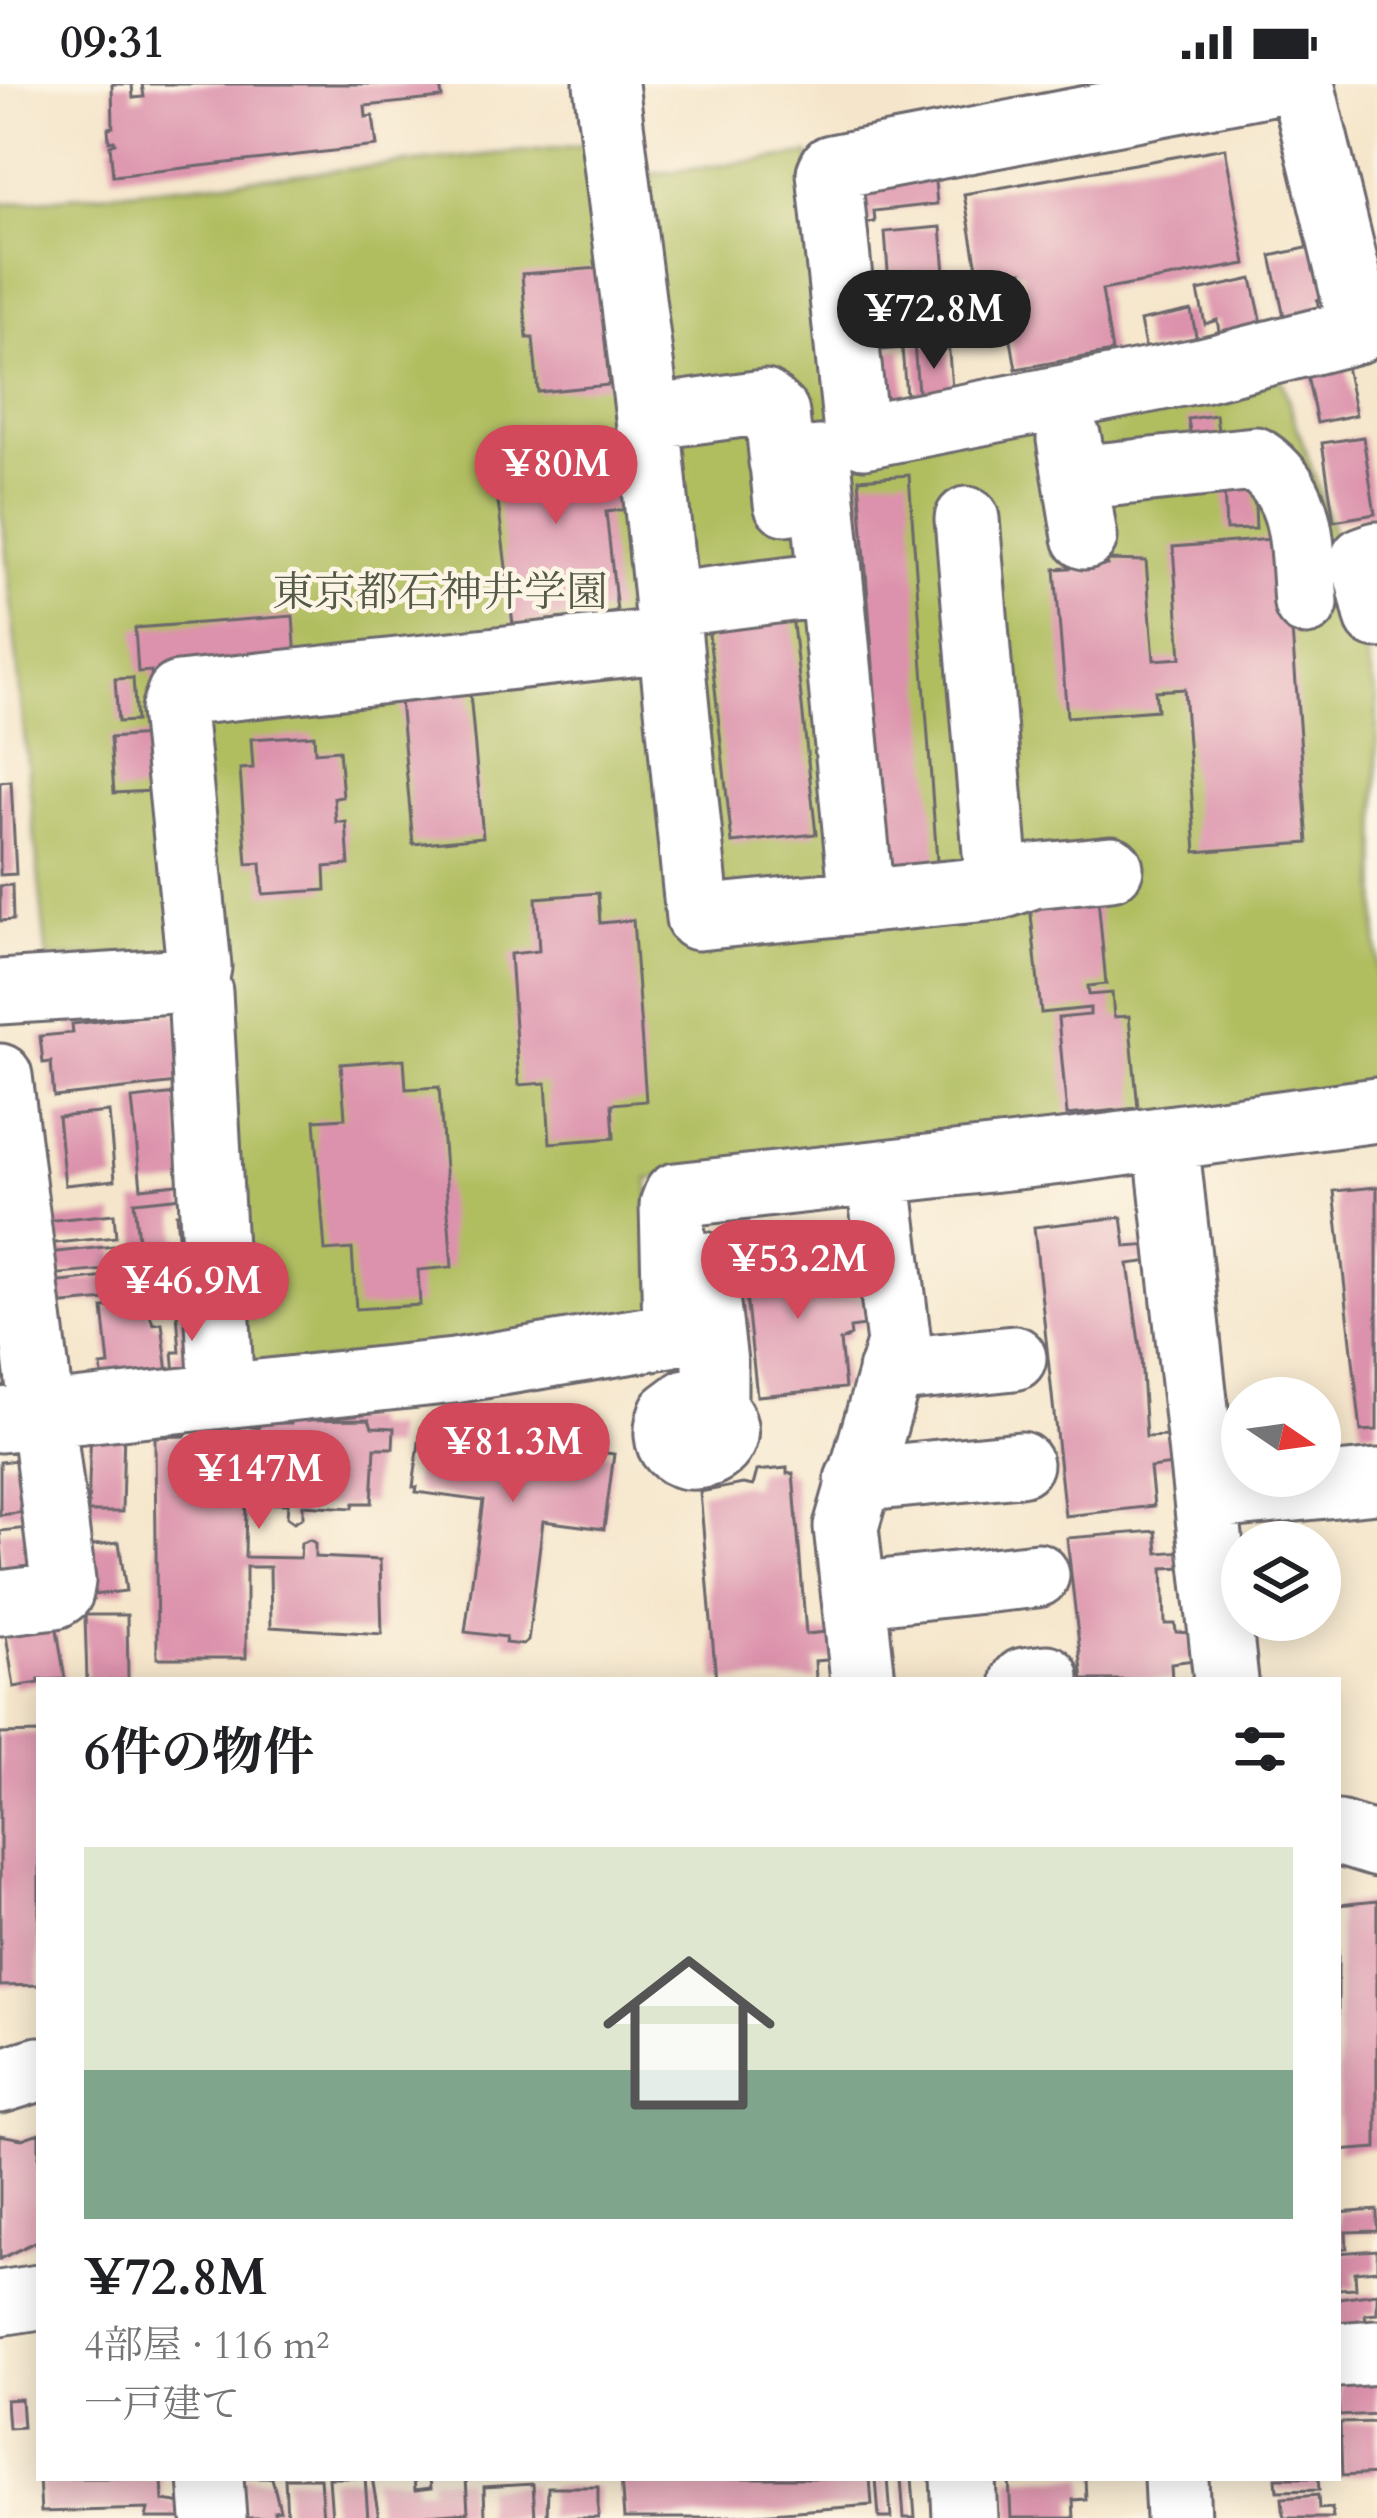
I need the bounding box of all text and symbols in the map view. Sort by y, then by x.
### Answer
text: 09:31 [60,12,165,73]
pin: ¥72.8M [836,270,1032,372]
text: ¥72.8M [864,282,1004,335]
pin: ¥80M [485,425,627,527]
text: ¥80M [502,437,610,490]
park label: 東京都石神井学園 [272,564,608,621]
pin: ¥53.2M [700,1220,896,1322]
text: ¥53.2M [728,1232,868,1285]
pin: ¥46.9M [94,1242,290,1344]
text: ¥46.9M [122,1254,262,1307]
north arrow [1221,1377,1341,1497]
map controls [1221,1377,1341,1641]
pin: ¥81.3M [415,1403,611,1505]
text: ¥81.3M [443,1415,583,1468]
pin: ¥147M [175,1430,343,1532]
text: ¥147M [195,1442,323,1495]
button: layers [1221,1521,1341,1641]
icon: filters [1227,1716,1293,1782]
text: 6件の物件 [84,1718,314,1788]
icon: home [581,1925,797,2141]
text: ¥72.8M [84,2243,267,2313]
text: 4部屋 · 116 m² [84,2319,329,2372]
text: 一戸建て [84,2378,240,2431]

